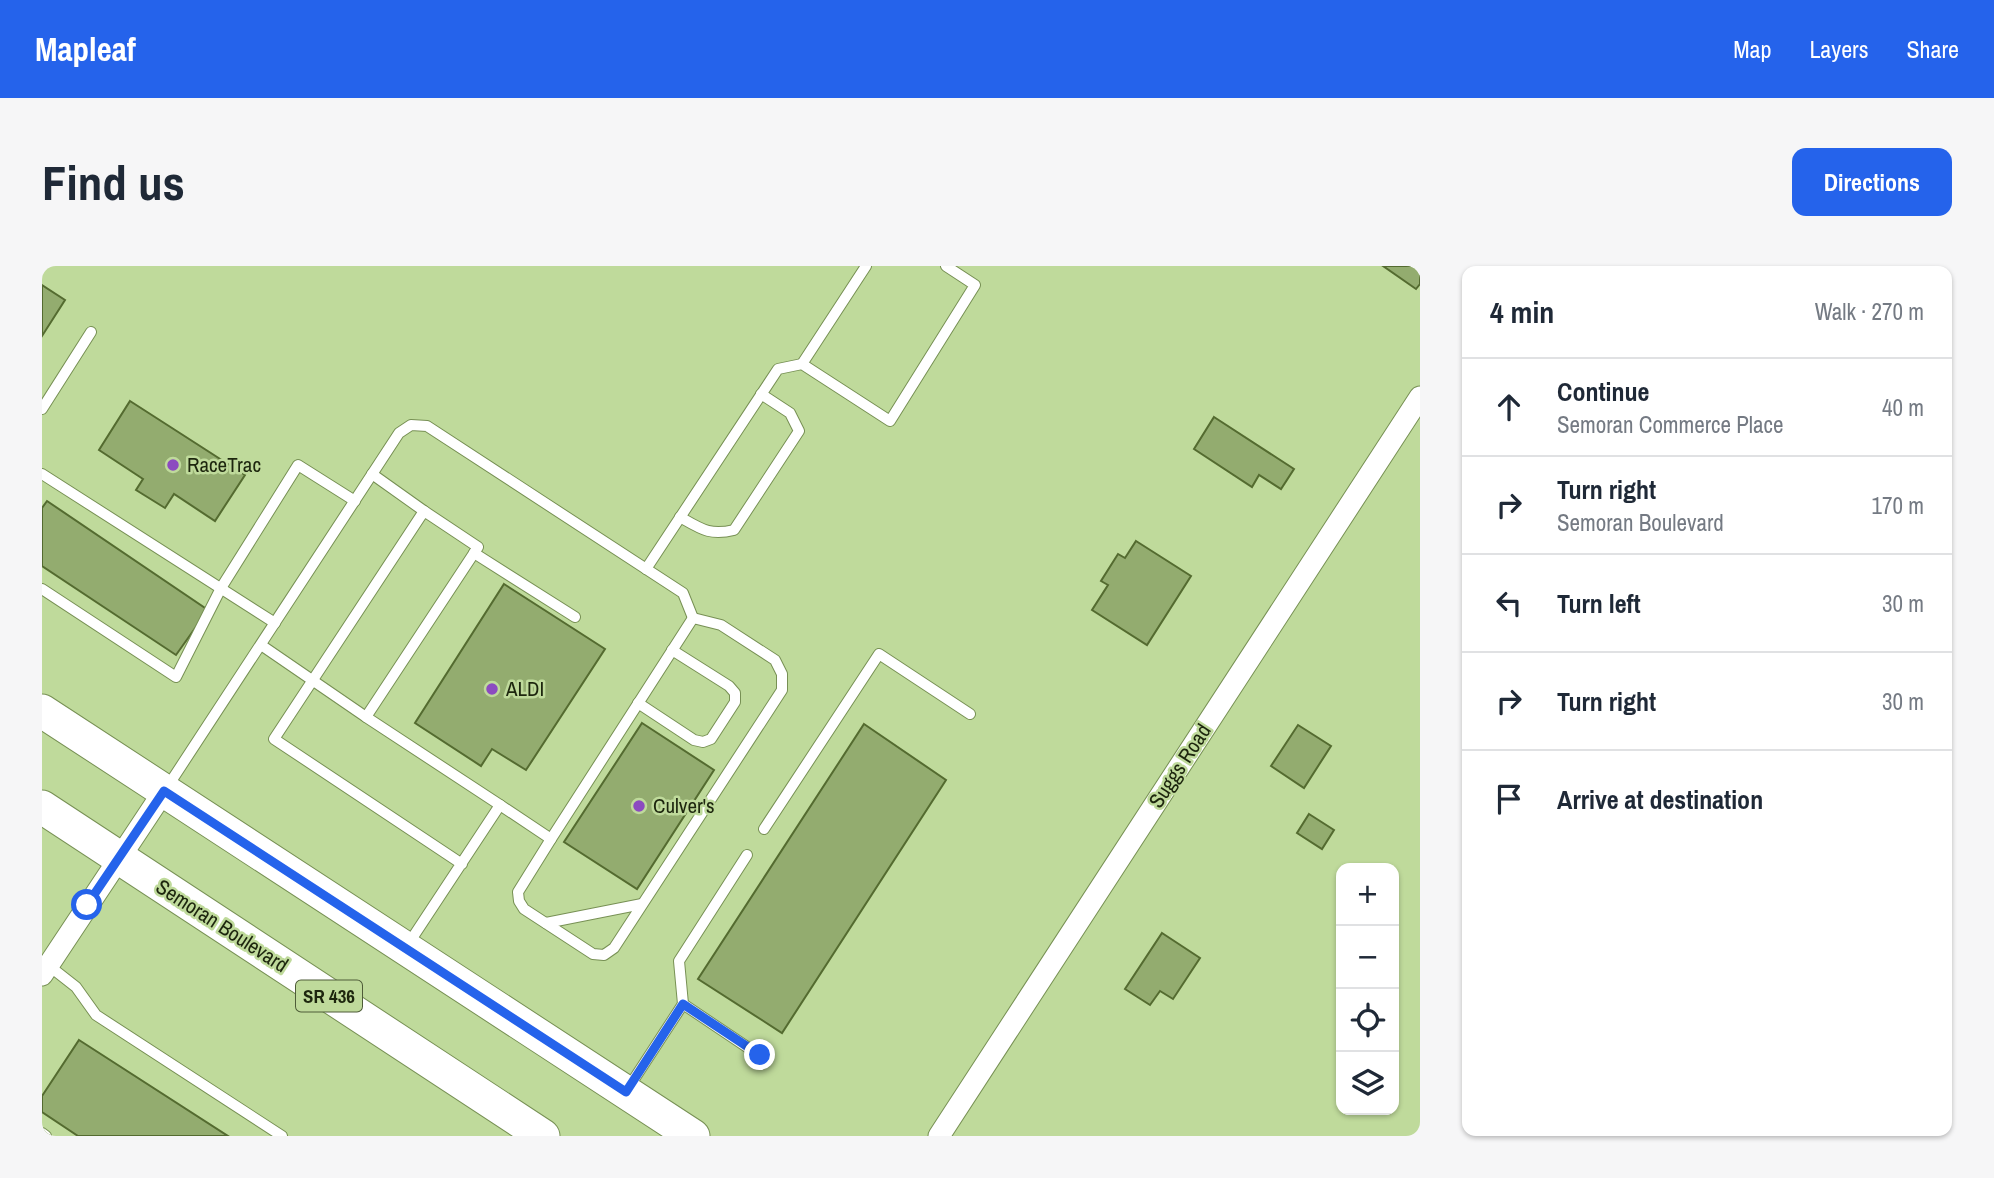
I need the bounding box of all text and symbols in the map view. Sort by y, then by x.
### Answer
text: Mapleaf [35,27,136,71]
text: Map [1733,33,1771,65]
text: Layers [1809,33,1868,65]
text: Share [1906,33,1959,65]
button: Directions [1792,148,1952,216]
text: Find us [42,149,185,215]
text: 4 min [1490,292,1554,332]
text: Walk · 270 m [1815,296,1924,327]
text: Continue [1557,374,1649,409]
icon: ahead [1490,388,1528,426]
text: 40 m [1882,392,1924,423]
text: Semoran Commerce Place [1557,409,1783,440]
place label: RaceTrac [187,450,261,479]
marker: RaceTrac [165,457,181,473]
text: Turn right [1557,472,1656,507]
icon: right [1490,486,1528,524]
text: 170 m [1872,490,1924,521]
text: Semoran Boulevard [1557,507,1724,538]
icon: left [1490,584,1528,622]
text: Turn left [1557,586,1641,621]
text: 30 m [1882,588,1924,619]
place label: ALDI [505,674,544,703]
marker: ALDI [484,681,500,697]
icon: right [1490,682,1528,720]
text: Turn right [1557,684,1656,719]
text: 30 m [1882,686,1924,717]
street label: Suggs Road [1142,718,1218,813]
icon: arrive [1490,780,1528,818]
text: Arrive at destination [1557,782,1763,817]
place label: Culver's [653,791,715,820]
marker: Culver's [631,798,647,814]
map controls [1336,863,1399,1115]
button: + [1336,863,1399,926]
street label: Semoran Boulevard [151,872,294,979]
route start [71,889,102,920]
button: − [1336,926,1399,989]
road number: SR 436 [296,981,362,1012]
button: locate [1336,989,1399,1052]
route end [744,1039,775,1070]
button: layers [1336,1052,1399,1115]

